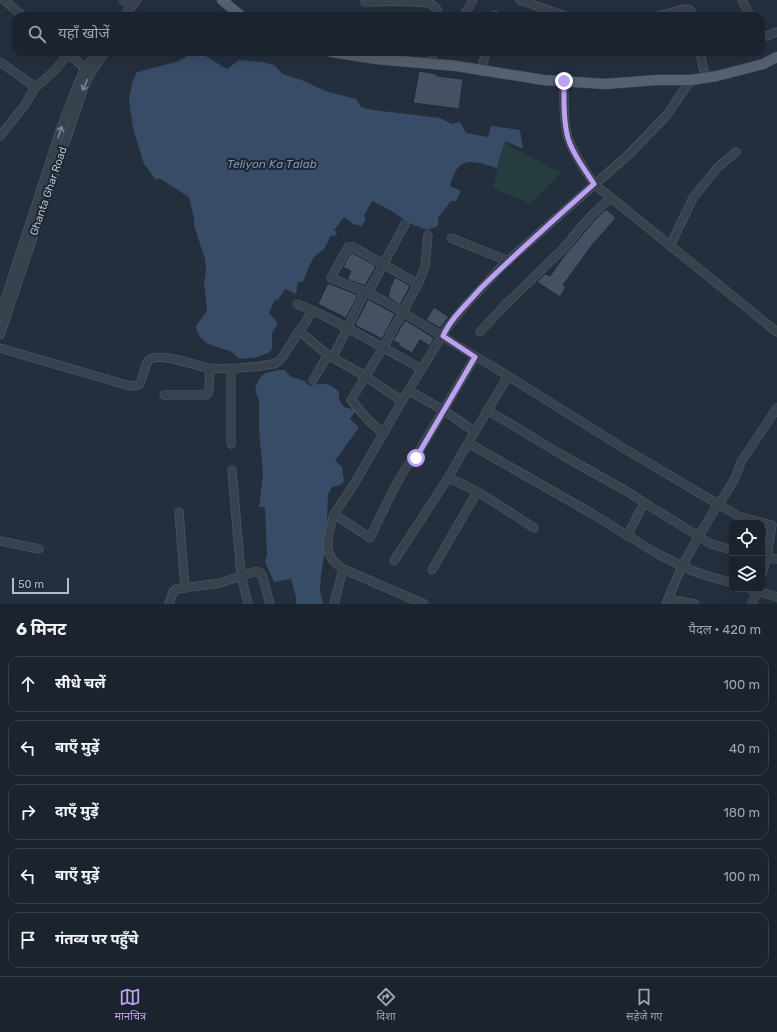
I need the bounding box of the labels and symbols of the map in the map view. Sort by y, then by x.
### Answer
route end [555,72,573,90]
one-way arrow [81,79,88,91]
one-way arrow [57,125,64,138]
street label: Ghanta Ghar Road [27,145,70,237]
water label: Teliyon Ka Talab [227,157,317,171]
route start [407,449,425,467]
scale bar [12,576,69,595]

